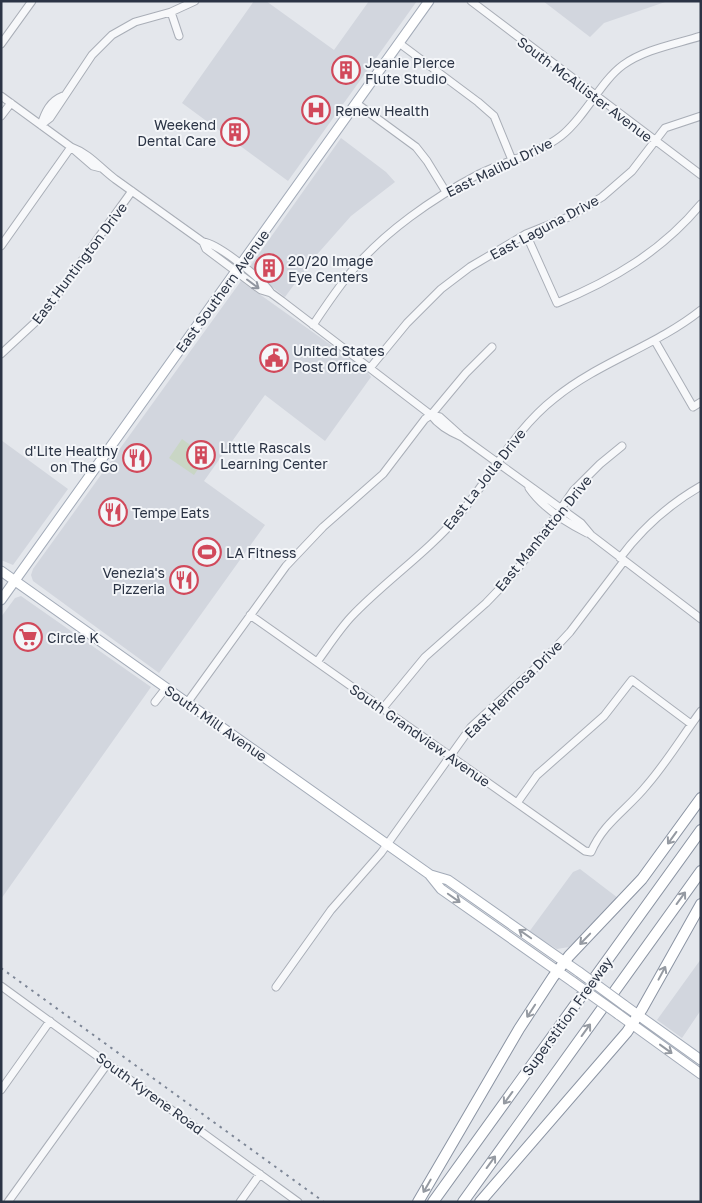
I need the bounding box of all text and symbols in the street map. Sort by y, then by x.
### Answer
street label: South McAllister Avenue [514,33,656,145]
place label: Jeanie Pierce Flute Studio [365,54,455,87]
building icon: Jeanie Pierce Flute Studio [331,55,361,85]
hospital icon: Renew Health [301,95,331,125]
place label: Renew Health [335,102,429,119]
place label: Weekend Dental Care [137,116,216,149]
building icon: Weekend Dental Care [220,117,250,147]
street label: East Malibu Drive [443,134,555,200]
street label: East Laguna Drive [487,191,601,263]
street label: East Huntington Drive [28,199,130,327]
street label: East Southern Avenue [172,226,272,356]
place label: 20/20 Image Eye Centers [288,252,373,285]
building icon: 20/20 Image Eye Centers [254,253,284,283]
one-way arrow [246,279,260,289]
place label: United States Post Office [293,342,385,375]
public building icon: United States Post Office [259,343,289,373]
street label: East La Jolla Drive [439,425,529,533]
place label: Little Rascals Learning Center [220,439,328,472]
building icon: Little Rascals Learning Center [186,440,216,470]
place label: d'Lite Healthy on The Go [25,442,118,475]
restaurant icon: d'Lite Healthy on The Go [122,443,152,473]
street label: East Manhatton Drive [491,472,595,594]
restaurant icon: Tempe Eats [98,497,128,527]
place label: Tempe Eats [132,504,209,521]
sports icon: LA Fitness [192,537,222,567]
place label: LA Fitness [226,544,297,561]
place label: Venezia's Pizzeria [102,564,165,597]
restaurant icon: Venezia's Pizzeria [169,565,199,595]
supermarket icon: Circle K [13,622,43,652]
place label: Circle K [47,629,99,646]
street label: East Hermosa Drive [461,637,565,741]
street label: South Grandview Avenue [346,680,494,790]
street label: South Mill Avenue [161,681,271,765]
one-way arrow [667,831,677,845]
one-way arrow [676,891,686,905]
one-way arrow [447,893,461,903]
one-way arrow [518,929,532,939]
one-way arrow [579,932,591,945]
street label: Superstition Freeway [518,953,616,1079]
one-way arrow [657,965,667,980]
one-way arrow [525,1004,535,1018]
one-way arrow [581,1023,591,1037]
one-way arrow [659,1044,673,1054]
street label: South Kyrene Road [93,1048,207,1138]
one-way arrow [503,1091,513,1105]
one-way arrow [486,1155,496,1169]
one-way arrow [422,1179,432,1193]

